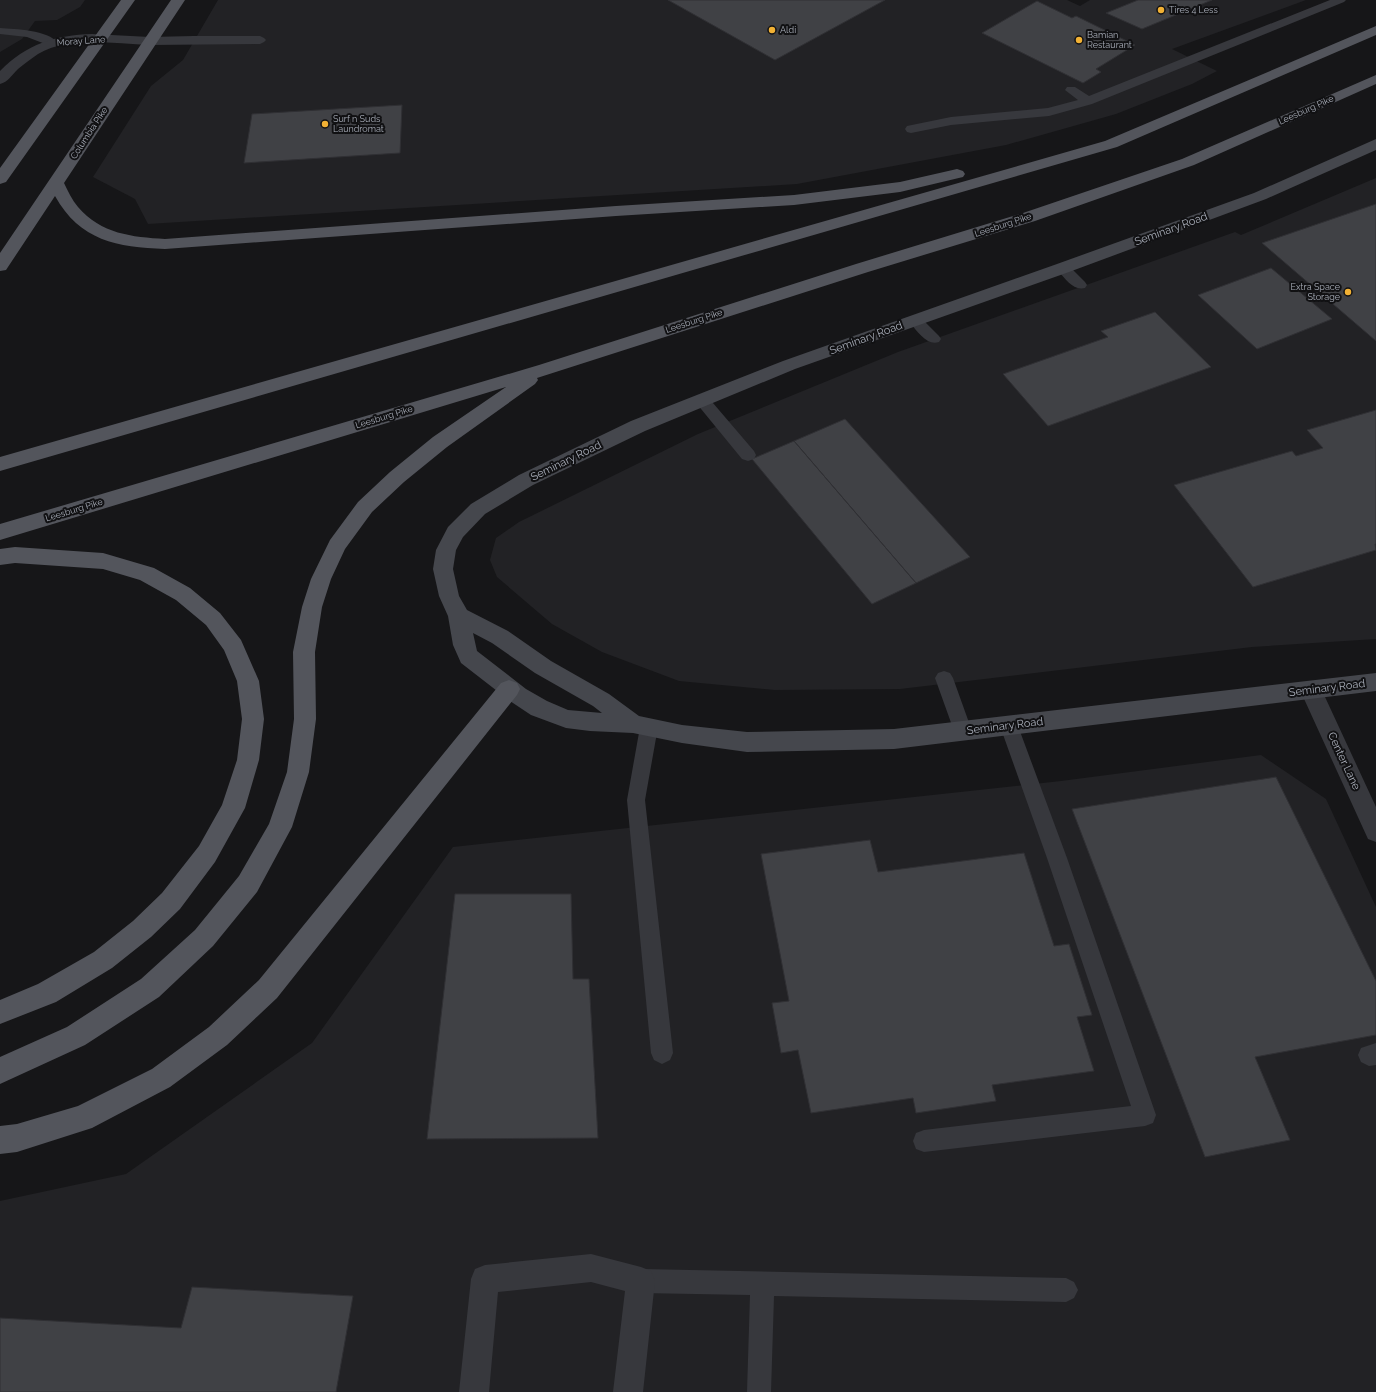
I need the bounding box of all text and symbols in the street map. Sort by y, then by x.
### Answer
marker: Tires 4 Less [1156,5,1166,15]
place label: Tires 4 Less [1169,5,1218,15]
marker: Aldi [767,25,777,35]
place label: Aldi [780,25,796,35]
place label: Bamian Restaurant [1087,30,1132,50]
street label: Moray Lane [56,34,106,48]
marker: Bamian Restaurant [1074,35,1084,45]
street label: Leesburg Pike [1277,93,1336,127]
street label: Columbia Pike [69,105,110,161]
place label: Surf n Suds Laundromat [333,114,384,134]
marker: Surf n Suds Laundromat [320,119,330,129]
street label: Seminary Road [1133,210,1209,248]
street label: Leesburg Pike [973,211,1033,239]
place label: Extra Space Storage [1291,282,1341,302]
marker: Extra Space Storage [1343,287,1353,297]
street label: Leesburg Pike [664,307,724,335]
street label: Seminary Road [828,319,904,357]
street label: Leesburg Pike [354,403,414,430]
street label: Seminary Road [529,438,603,484]
street label: Leesburg Pike [44,496,104,523]
street label: Seminary Road [1288,677,1366,699]
street label: Seminary Road [966,715,1044,737]
street label: Center Lane [1325,730,1363,792]

